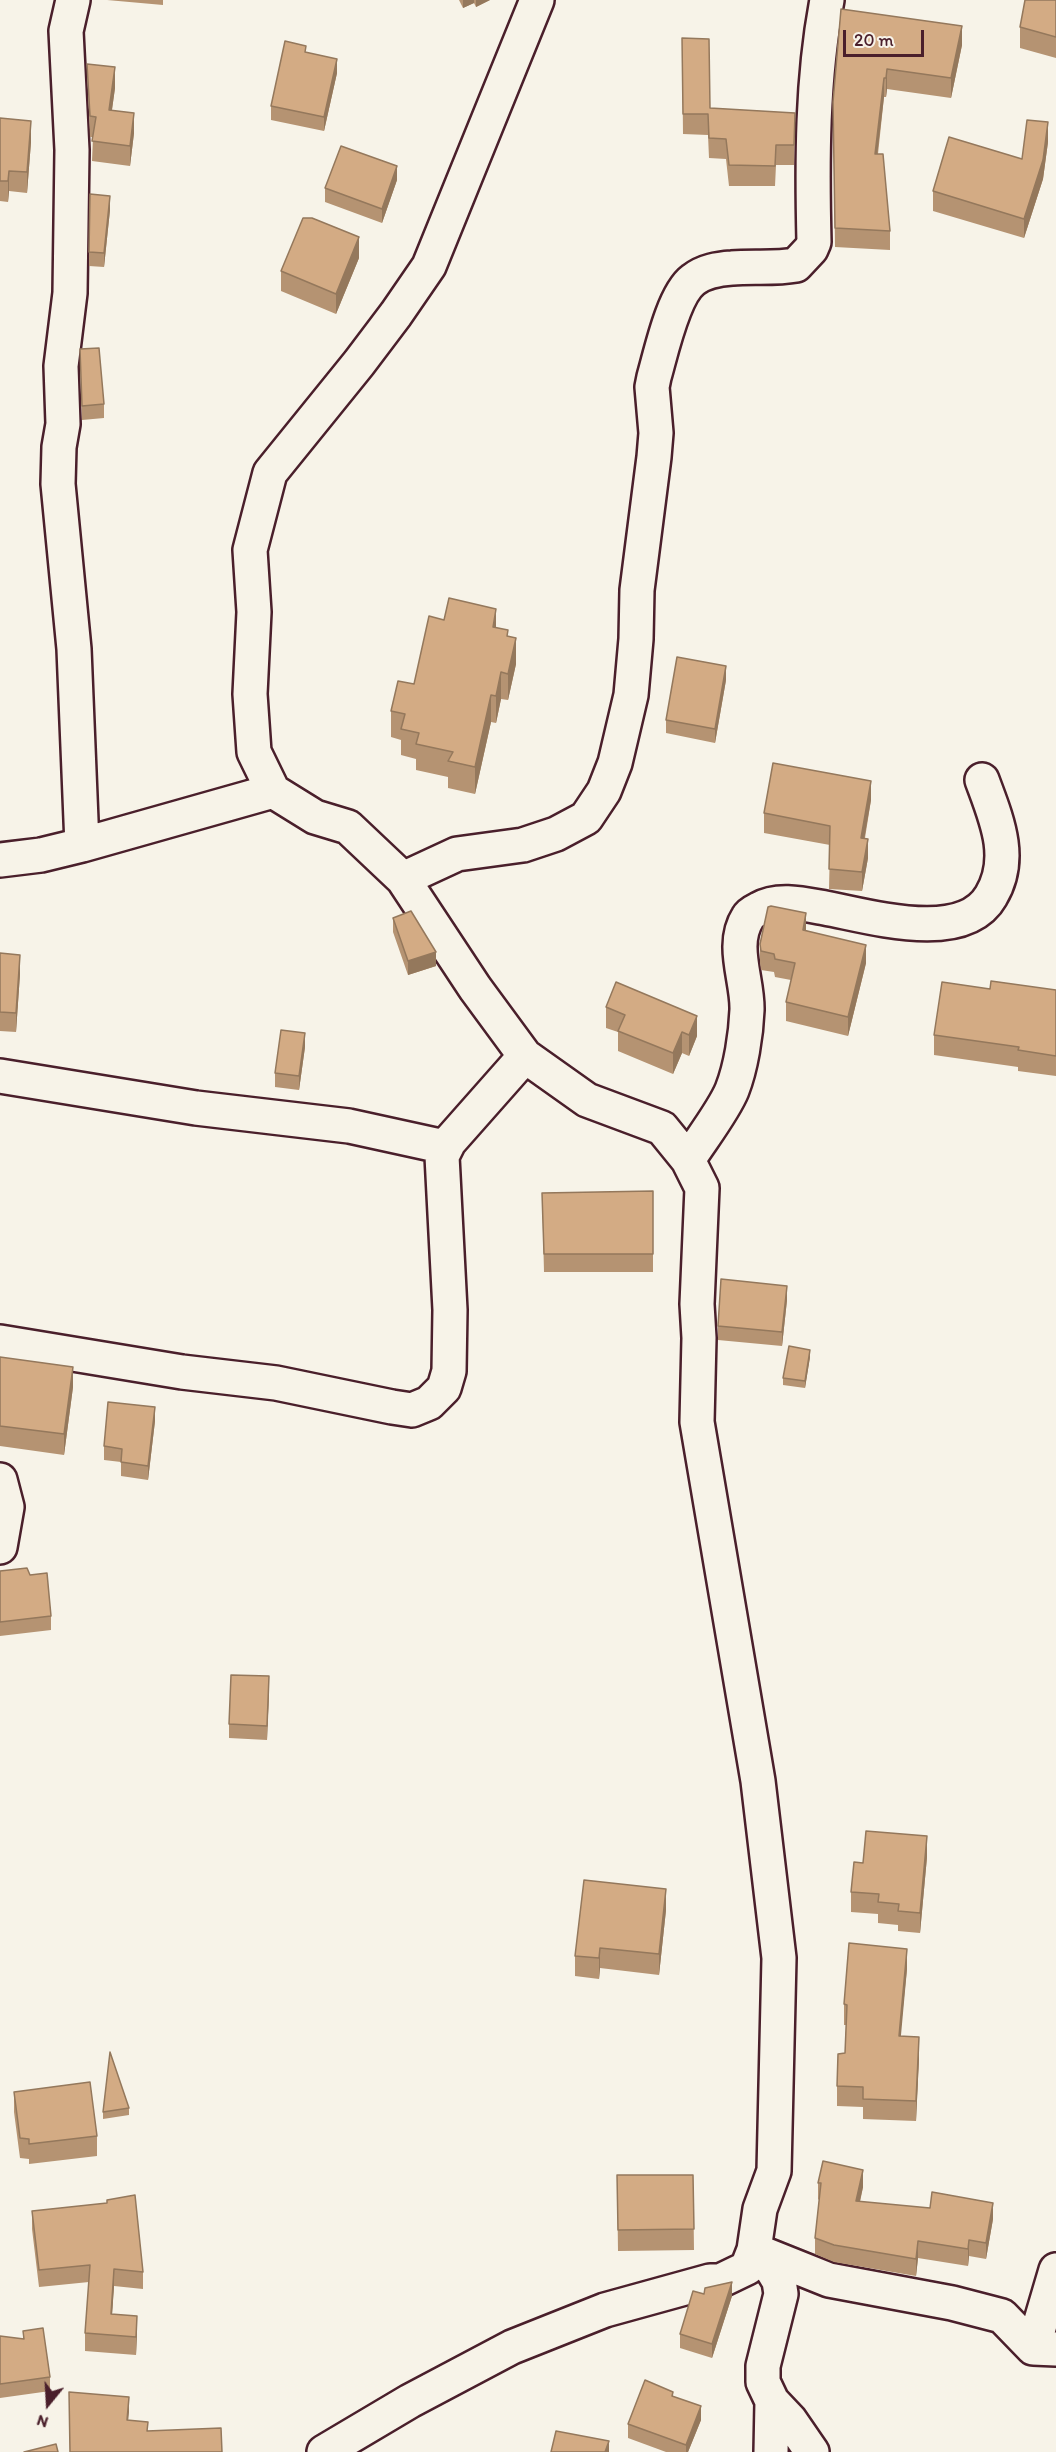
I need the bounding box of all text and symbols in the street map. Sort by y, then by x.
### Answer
scale bar [846,18,927,56]
text: 20 m [854,29,894,51]
north arrow [18,2374,78,2434]
text: N [34,2411,50,2432]

